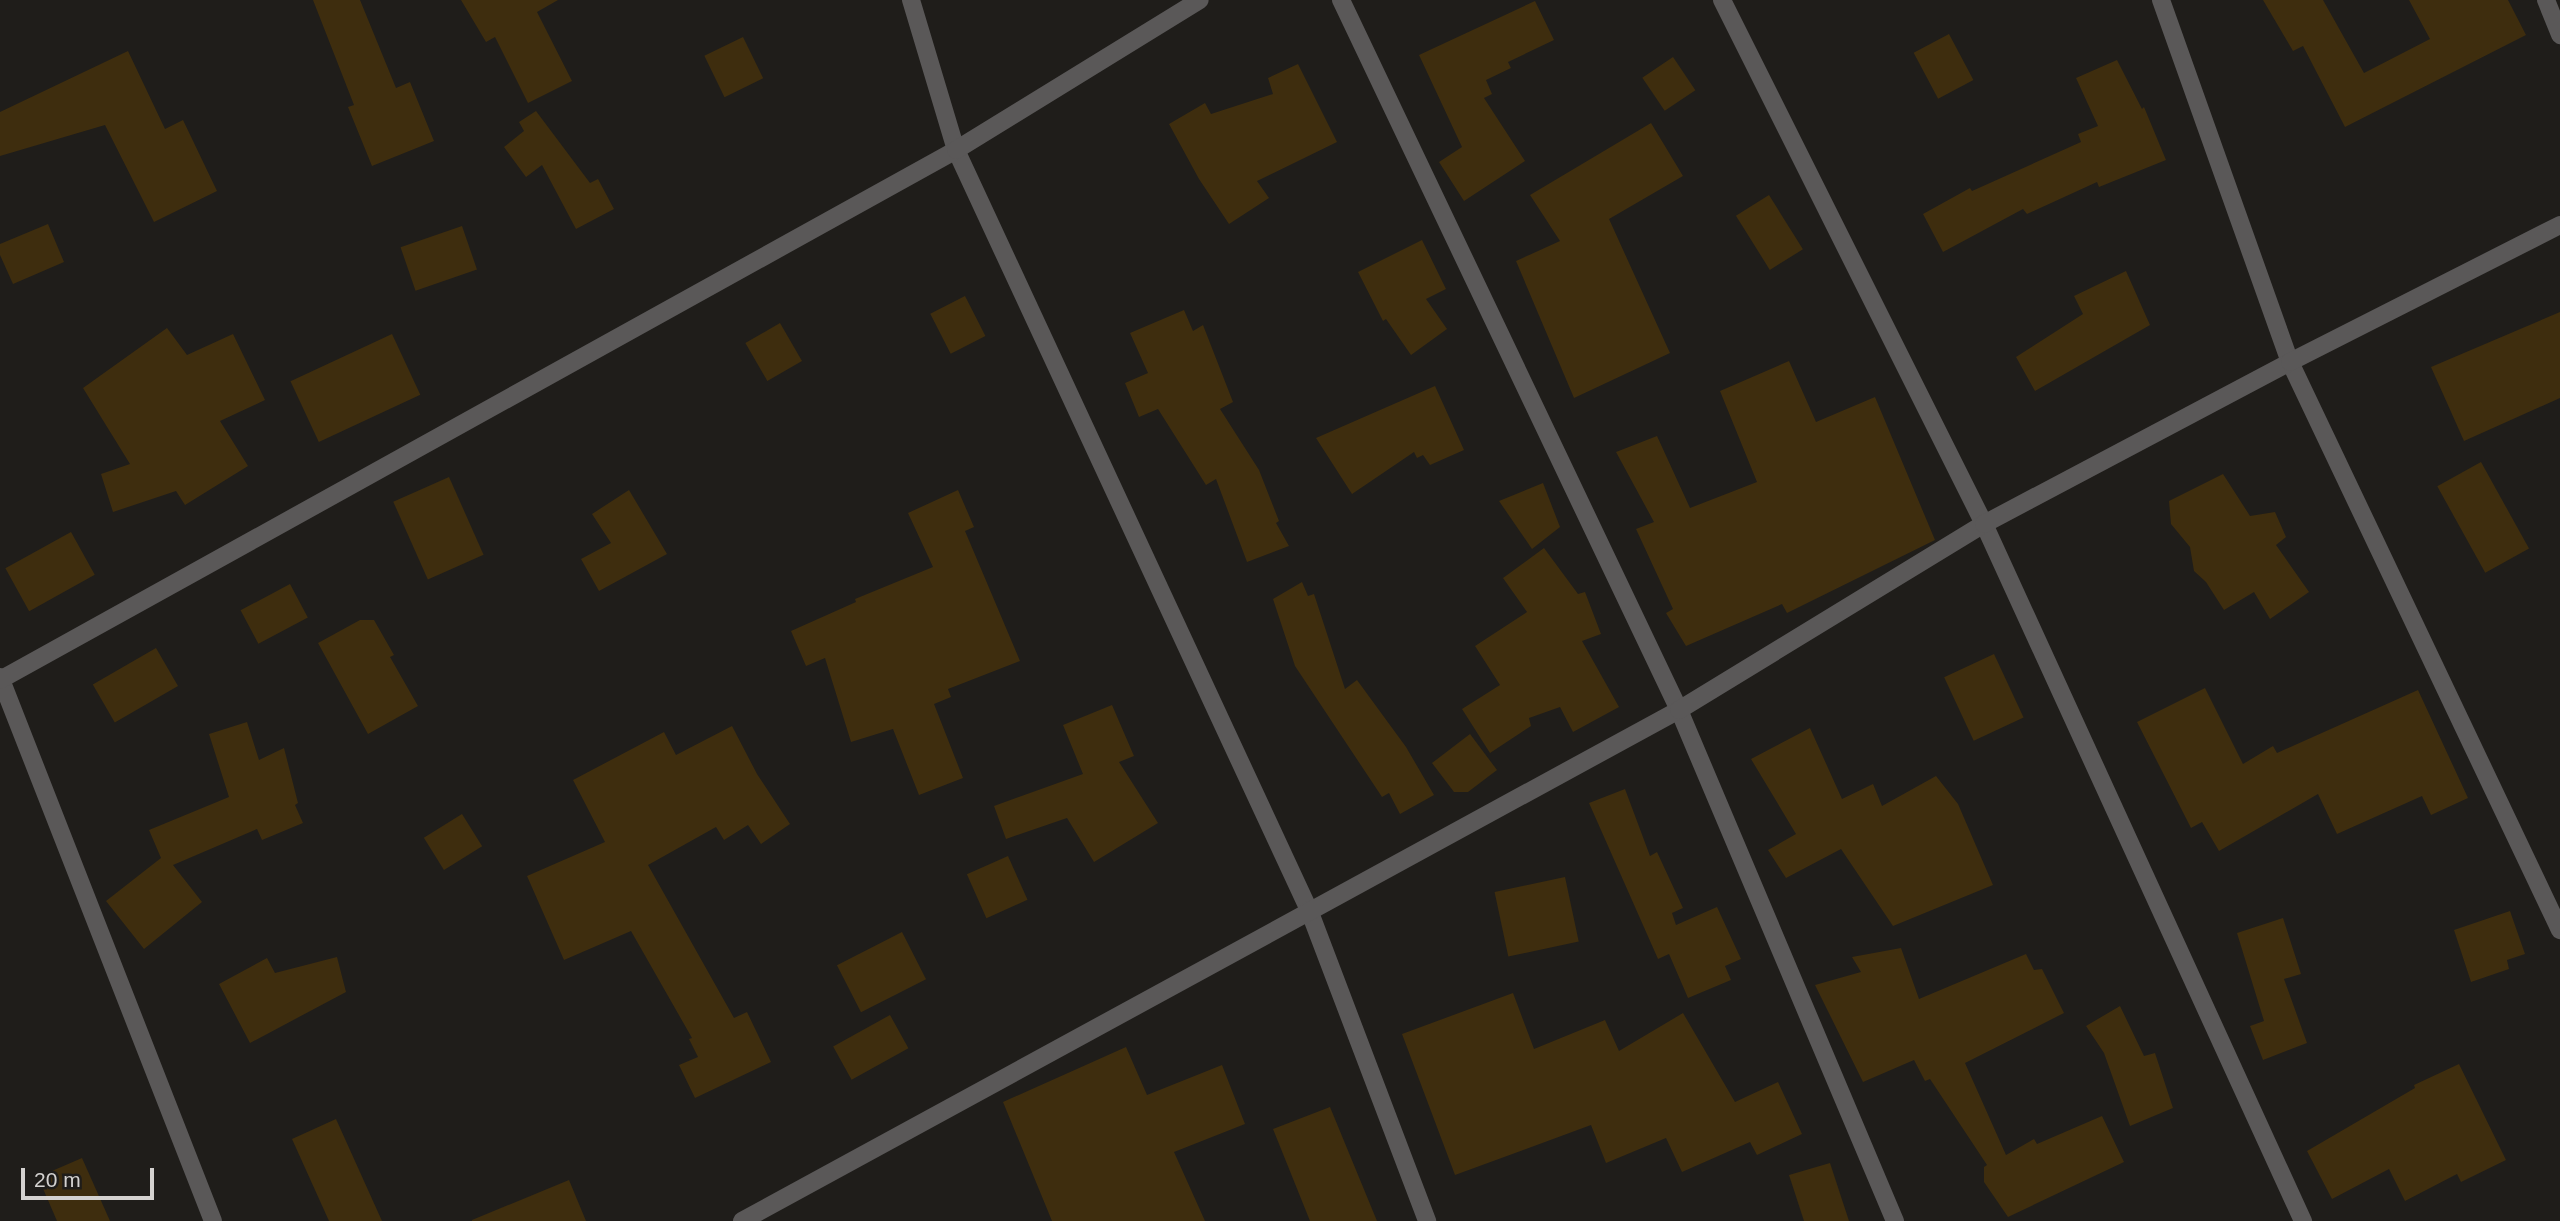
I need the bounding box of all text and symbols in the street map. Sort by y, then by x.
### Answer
scale bar [24,1154,158,1198]
text: 20 m [34,1168,81,1191]

